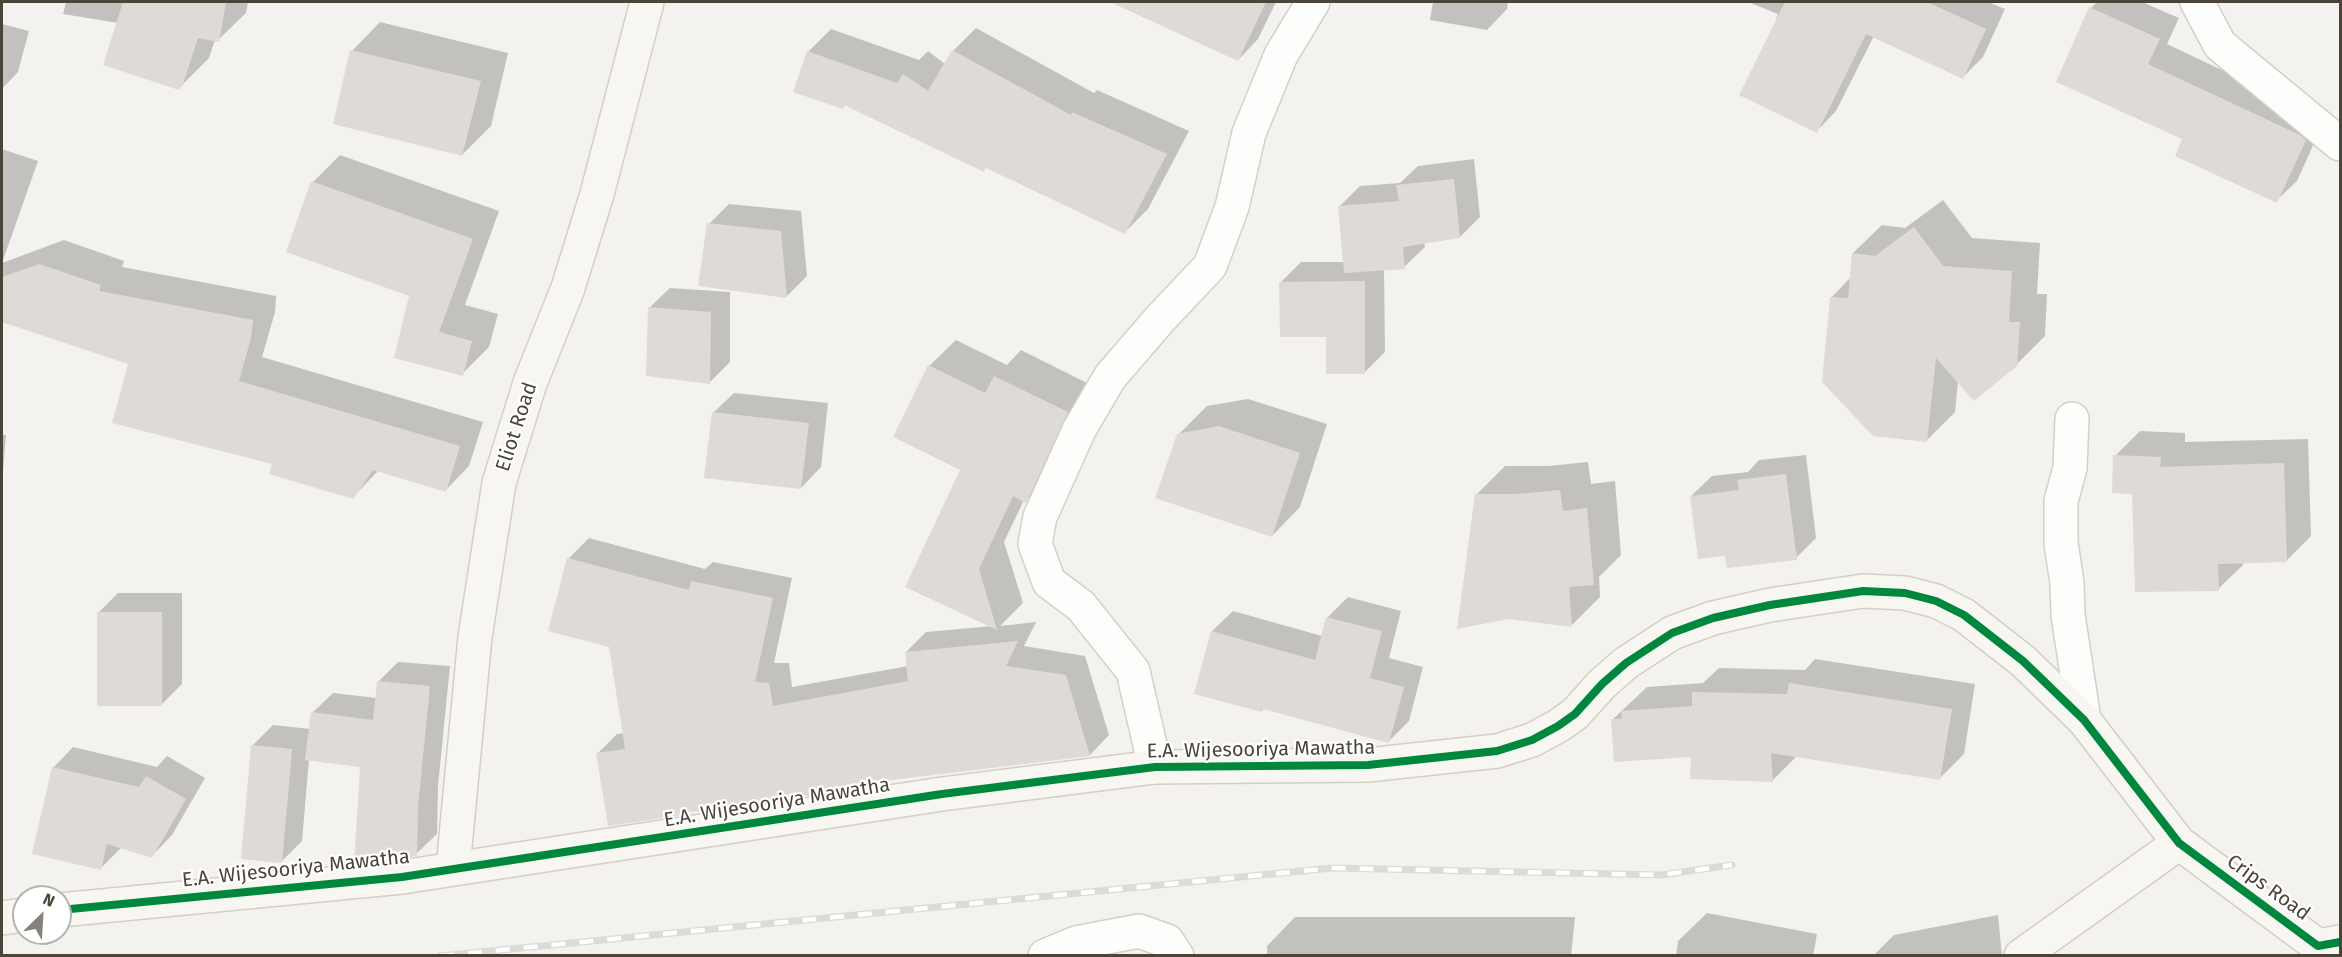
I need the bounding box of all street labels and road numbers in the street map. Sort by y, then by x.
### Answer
street label: Eliot Road [491,379,543,475]
street label: E.A. Wijesooriya Mawatha [1146,736,1376,764]
street label: E.A. Wijesooriya Mawatha [662,773,892,833]
street label: E.A. Wijesooriya Mawatha [181,845,411,893]
street label: Crips Road [2222,850,2314,926]

